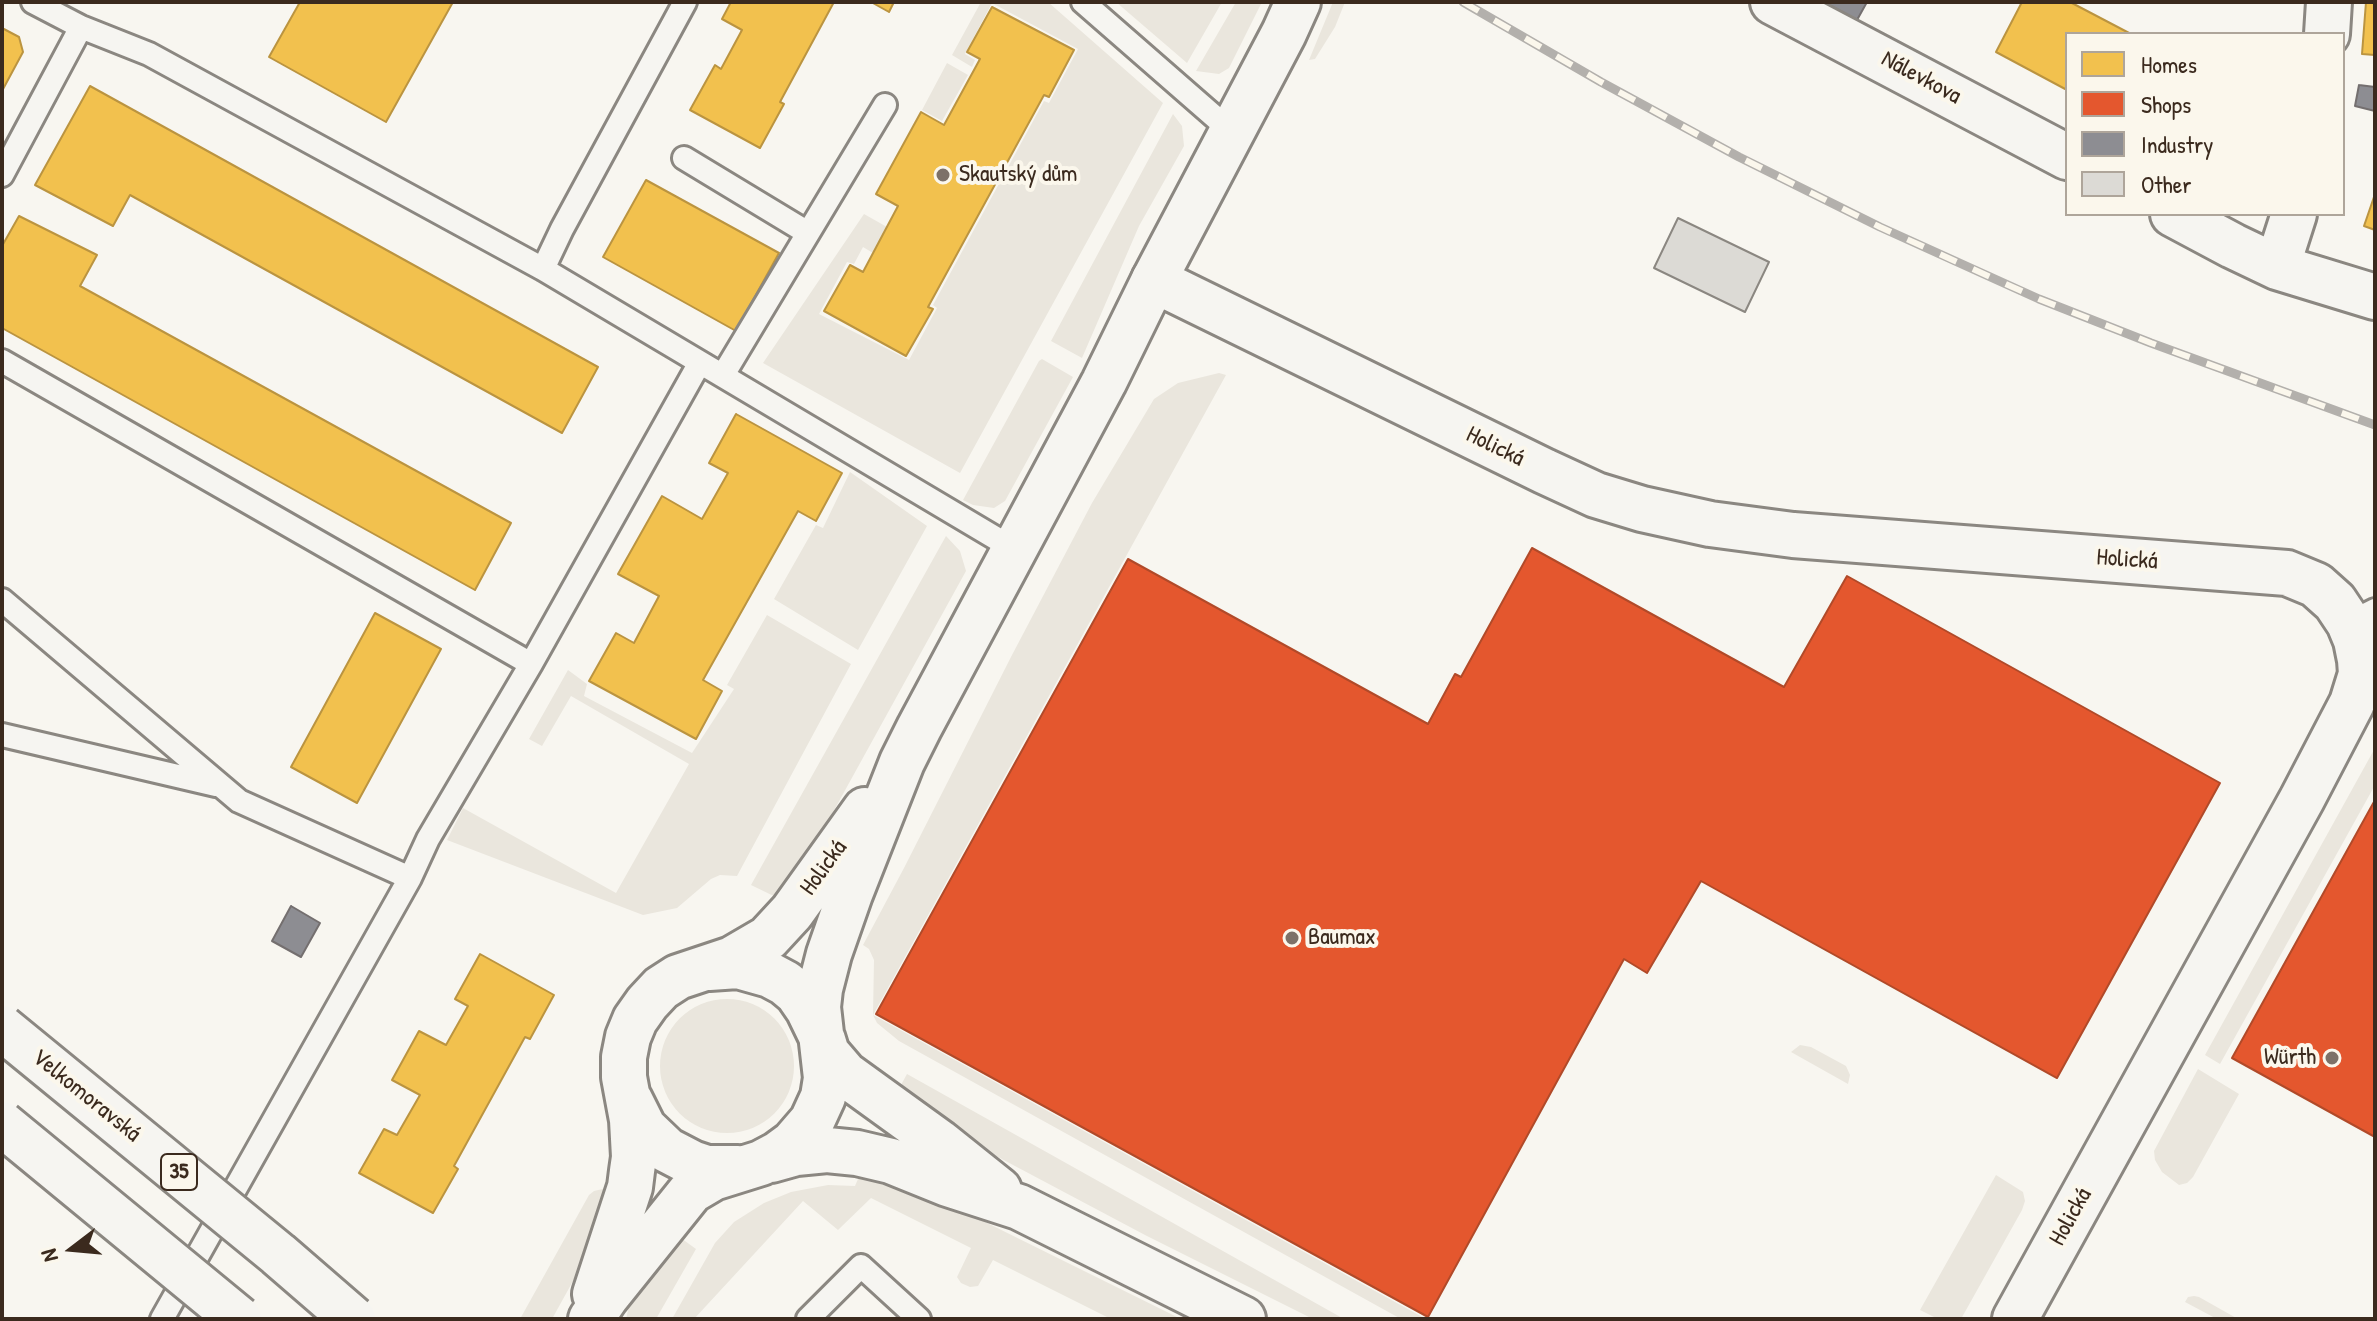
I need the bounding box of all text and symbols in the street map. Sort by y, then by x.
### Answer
legend [2065,32,2345,216]
street label: Nálevkova [1876,45,1966,111]
text: Homes [2141,48,2197,80]
text: Shops [2141,88,2191,120]
text: Industry [2141,128,2213,160]
place label: Skautský dům [959,161,1077,189]
marker: Skautský dům [934,166,952,184]
text: Other [2141,168,2191,200]
street label: Holická [1461,421,1529,473]
street label: Holická [2095,543,2159,577]
street label: Holická [794,835,854,901]
place label: Baumax [1308,924,1376,952]
marker: Baumax [1283,929,1301,947]
street label: Velkomoravská [26,1043,146,1149]
place label: Würth [2264,1044,2316,1072]
marker: Würth [2323,1049,2341,1067]
road number: 35 [161,1154,197,1190]
street label: Holická [2044,1183,2098,1251]
north arrow [32,1209,112,1289]
text: N [33,1246,65,1265]

